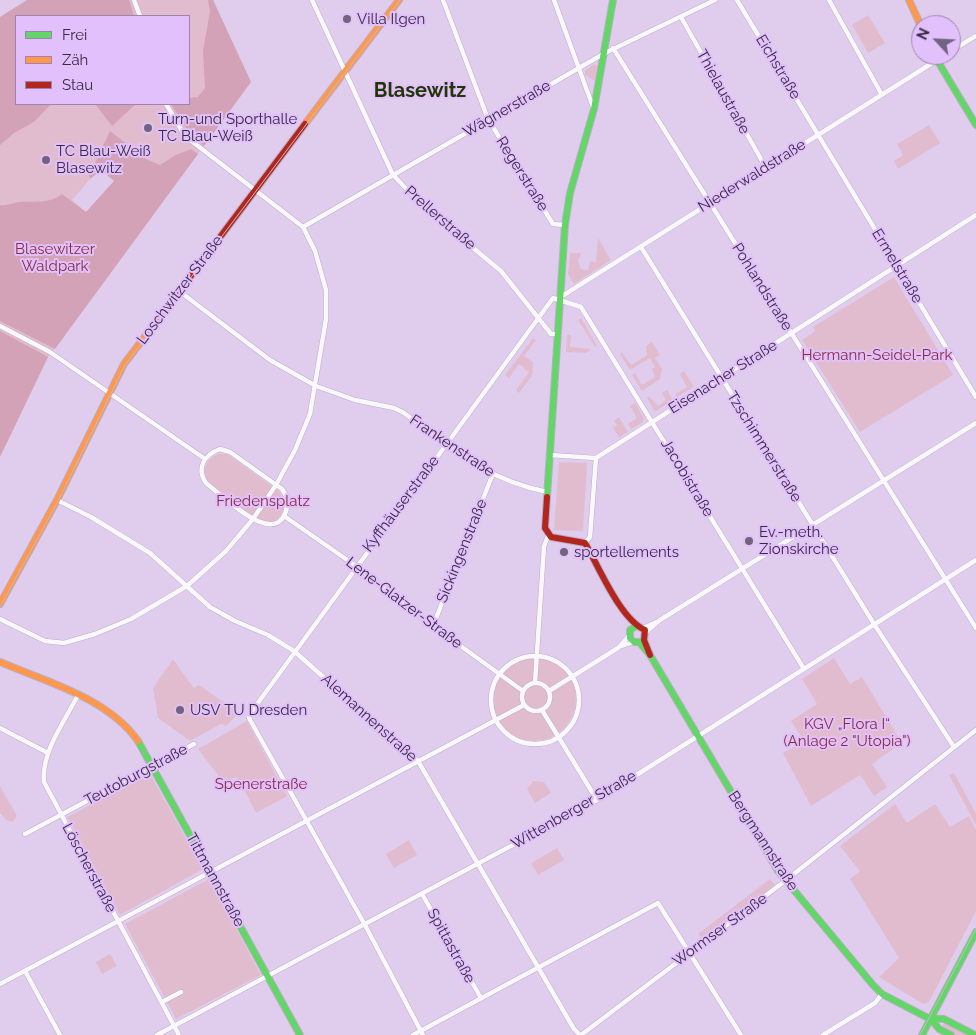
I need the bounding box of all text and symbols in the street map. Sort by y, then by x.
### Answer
place label: Villa Ilgen [357,10,425,28]
marker: Villa Ilgen [341,13,353,25]
legend [15,15,190,105]
north arrow [911,15,961,65]
text: Frei [62,26,87,44]
text: N [914,26,933,42]
street label: Eichstraße [752,31,804,103]
street label: Thielaustraße [692,47,754,137]
text: Zäh [62,51,88,69]
text: Stau [62,76,93,94]
street label: Wägnerstraße [460,77,554,141]
district label: Blasewitz [374,79,466,103]
place label: Turn-und Sporthalle TC Blau-Weiß [158,110,297,145]
marker: Turn-und Sporthalle TC Blau-Weiß [142,122,154,134]
street label: Regerstraße [492,133,552,215]
street label: Niederwaldstraße [695,136,809,216]
place label: TC Blau-Weiß Blasewitz [56,142,151,177]
marker: TC Blau-Weiß Blasewitz [40,154,52,166]
street label: Prellerstraße [401,182,479,254]
street label: Ermelstraße [868,225,926,307]
street label: Loschwitzer Straße [133,232,227,348]
park label: Blasewitzer Waldpark [15,240,95,275]
street label: Pohlandstraße [728,240,796,334]
street label: Eisenacher Straße [665,336,781,418]
park label: Hermann-Seidel-Park [802,346,952,364]
street label: Tzschimmerstraße [723,388,805,506]
street label: Frankenstraße [406,411,498,481]
street label: Jacobistraße [657,436,717,520]
street label: Kyffhäuserstraße [359,452,443,556]
park label: Friedensplatz [216,492,310,510]
street label: Sickingenstraße [433,497,491,605]
place label: Ev.-meth. Zionskirche [759,523,839,558]
marker: Ev.-meth. Zionskirche [743,535,755,547]
place label: sportellements [574,543,679,561]
marker: sportellements [558,546,570,558]
street label: Lene-Glatzer-Straße [342,553,466,653]
street label: Alemannenstraße [317,670,421,766]
place label: USV TU Dresden [190,701,307,719]
marker: USV TU Dresden [174,704,186,716]
park label: KGV „Flora I“ (Anlage 2 "Utopia") [783,715,911,750]
street label: Teutoburgstraße [81,740,191,810]
street label: Wittenberger Straße [508,767,640,853]
park label: Spenerstraße [215,775,307,793]
street label: Bergmannstraße [724,788,802,894]
street label: Löscherstraße [58,820,120,916]
street label: Tittmannstraße [182,830,248,930]
street label: Wormser Straße [669,890,771,970]
street label: Spittastraße [423,906,479,986]

